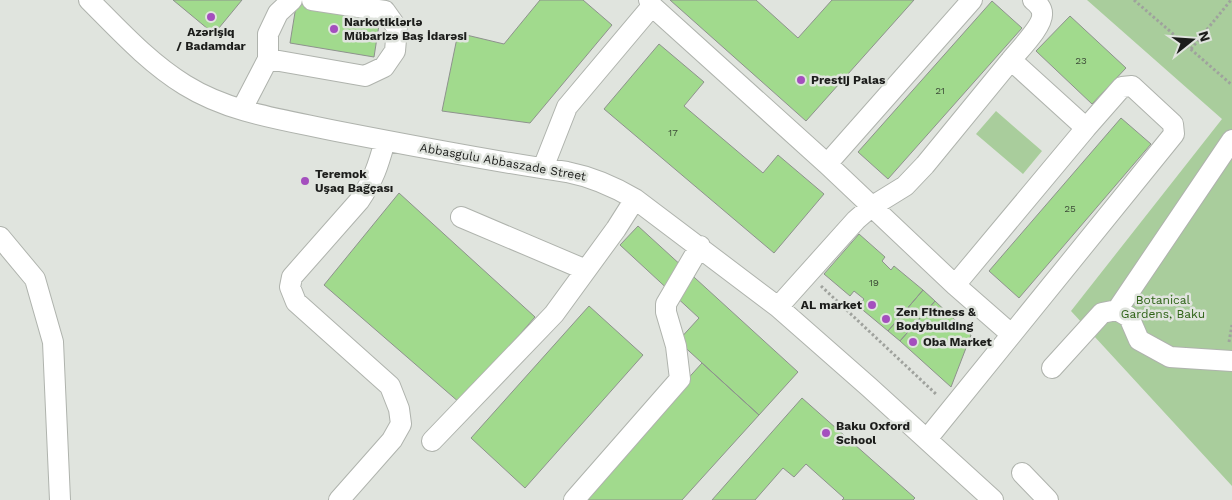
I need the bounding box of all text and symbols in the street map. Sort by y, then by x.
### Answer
marker: Azərişiq / Badamdar [205,11,217,23]
place label: Narkotiklərlə Mübarizə Baş İdarəsi [344,15,467,43]
north arrow [1167,15,1217,65]
marker: Narkotiklərlə Mübarizə Baş İdarəsi [328,23,340,35]
place label: Azərişiq / Badamdar [176,25,247,53]
text: N [1195,29,1214,43]
house number: 23 [1075,55,1087,66]
place label: Prestij Palas [811,73,886,87]
marker: Prestij Palas [795,74,807,86]
house number: 21 [935,85,945,96]
house number: 17 [668,127,678,138]
street label: Abbasgulu Abbaszade Street [419,140,587,184]
place label: Teremok Uşaq Bağçası [315,167,393,195]
marker: Teremok Uşaq Bağçası [299,175,311,187]
house number: 25 [1064,203,1076,214]
house number: 19 [869,277,879,288]
park label: Botanical Gardens, Baku [1121,293,1205,321]
place label: AL market [801,298,863,312]
marker: AL market [866,299,878,311]
place label: Zen Fitness & Bodybuilding [896,305,976,333]
marker: Zen Fitness & Bodybuilding [880,313,892,325]
place label: Oba Market [923,335,993,349]
marker: Oba Market [907,336,919,348]
place label: Baku Oxford School [836,419,910,447]
marker: Baku Oxford School [820,427,832,439]

